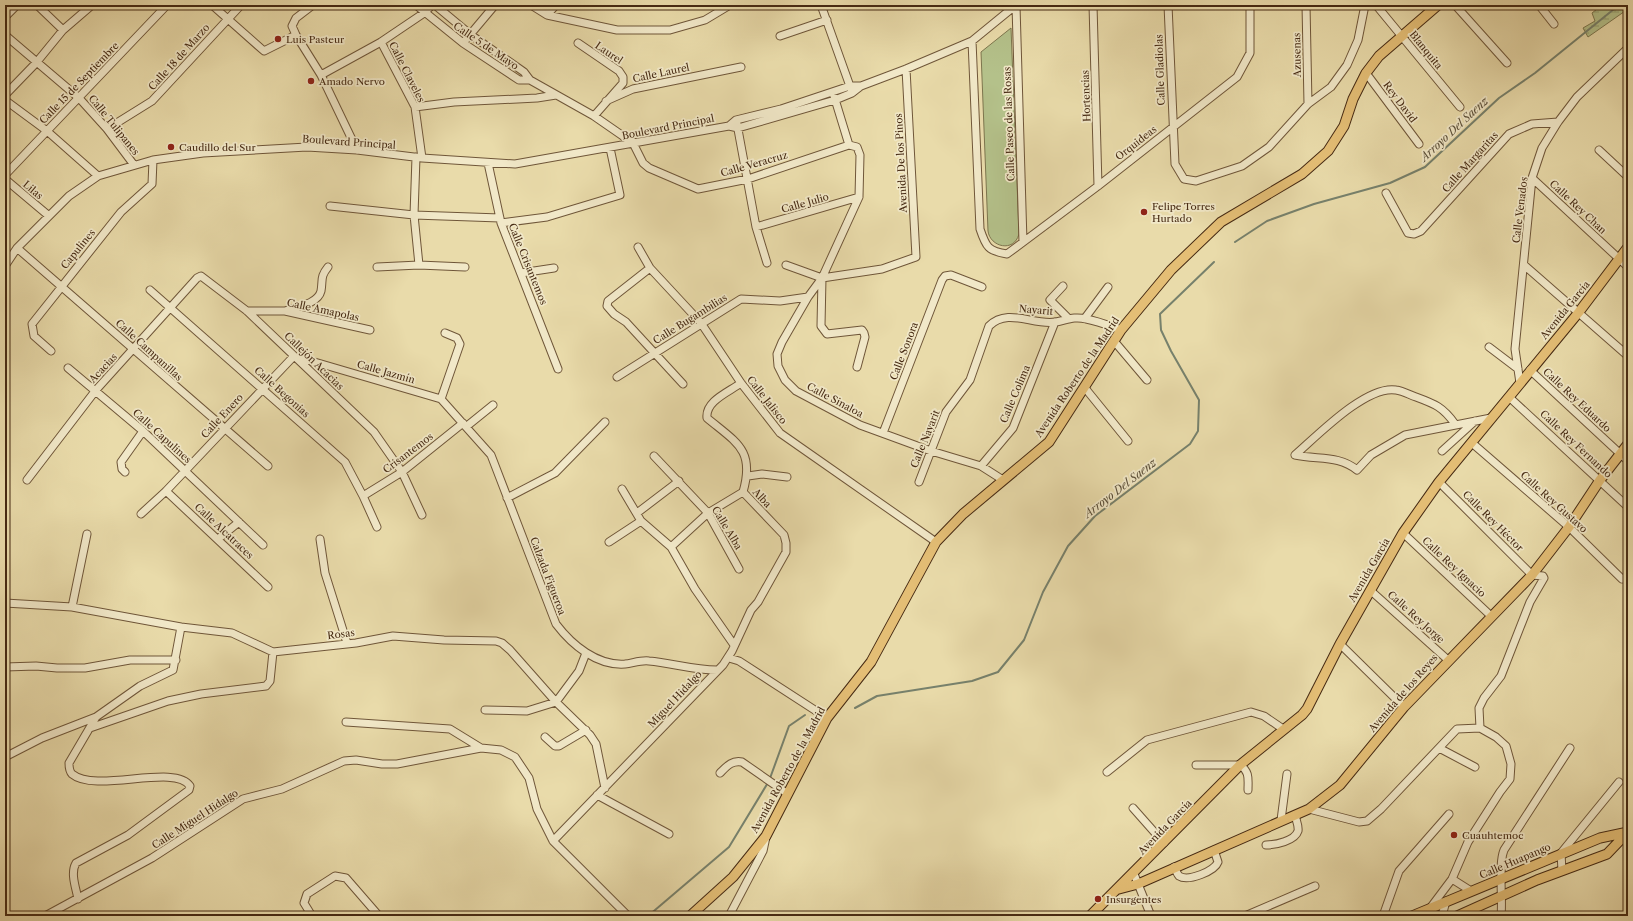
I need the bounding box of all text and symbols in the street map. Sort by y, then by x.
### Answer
street label: Calle 5 de Mayo [451,19,521,73]
street label: Calle 18 de Marzo [146,21,212,93]
street label: Blanquita [1407,28,1446,72]
place label: Luis Pasteur [286,33,345,46]
street label: Azusenas [1290,33,1304,78]
marker: Luis Pasteur [273,34,283,44]
street label: Calle Gladiolas [1152,34,1168,106]
street label: Calle 15 de Septiembre [37,39,122,127]
street label: Calle Claveles [386,39,428,105]
street label: Laurel [593,39,625,67]
street label: Calle Laurel [631,61,691,85]
street label: Calle Paseo de las Rosas [1001,66,1017,182]
street label: Hortencias [1079,70,1093,122]
place label: Amado Nervo [318,75,385,88]
marker: Amado Nervo [306,76,316,86]
street label: Rey David [1380,79,1420,125]
street label: Calle Tulipanes [86,92,142,158]
water label: Arroyo Del Saenz [1416,93,1492,165]
street label: Boulevard Principal [621,112,715,142]
street label: Avenida De los Pinos [892,113,910,214]
street label: Orquideas [1113,123,1159,163]
street label: Calle Margaritas [1439,129,1501,195]
street label: Boulevard Principal [302,132,396,152]
place label: Caudillo del Sur [179,141,256,154]
marker: Caudillo del Sur [166,142,176,152]
street label: Calle Veracruz [719,148,789,180]
street label: Calle Venados [1509,176,1531,244]
street label: Calle Rey Chan [1547,177,1610,237]
street label: Lilas [20,178,46,202]
street label: Calle Julio [780,190,830,216]
place label: Felipe Torres Hurtado [1152,200,1215,225]
marker: Felipe Torres Hurtado [1139,207,1149,217]
street label: Calle Crisantemos [506,221,550,307]
street label: Capulines [58,226,98,272]
street label: Avenida García [1537,277,1593,343]
street label: Calle Bugambilias [651,291,729,347]
street label: Calle Amapolas [286,296,360,324]
street label: Nayarit [1018,302,1054,318]
street label: Avenida Roberto de la Madrid [1031,314,1122,440]
street label: Calle Campanillas [113,316,185,384]
street label: Calle Sonora [887,319,921,382]
street label: Callejón Acacias [282,329,346,393]
street label: Acacias [85,351,120,386]
street label: Calle Jazmín [356,358,417,387]
street label: Calle Colima [997,362,1033,425]
street label: Calle Begonias [252,364,312,420]
street label: Calle Rey Eduardo [1540,365,1614,435]
street label: Calle Jalisco [744,373,790,427]
street label: Calle Sinaloa [805,380,866,421]
street label: Calle Enero [198,391,246,441]
street label: Calle Capulines [130,406,194,466]
street label: Calle Rey Fernando [1537,407,1615,481]
street label: Calle Nayarit [907,408,943,470]
street label: Crisantemos [380,430,436,476]
water label: Arroyo Del Saenz [1079,455,1160,522]
street label: Calle Rey Gustavo [1518,468,1590,536]
street label: Alba [749,485,775,511]
street label: Calle Rey Héctor [1460,488,1527,555]
street label: Calle Alcatraces [192,500,256,562]
street label: Calle Alba [709,504,745,553]
street label: Calle Rey Ignacio [1419,534,1489,600]
street label: Calzada Figueroa [527,535,569,617]
street label: Avenida García [1345,535,1393,605]
street label: Calle Rey Jorge [1385,588,1448,646]
street label: Rosas [327,626,355,642]
street label: Avenida de los Reyes [1365,651,1440,735]
street label: Miguel Hidalgo [645,668,705,730]
street label: Avenida Roberto de la Madrid [747,705,828,836]
street label: Calle Miguel Hidalgo [149,786,241,852]
street label: Avenida García [1135,796,1195,858]
place label: Cuauhtemoc [1462,829,1523,842]
marker: Cuauhtemoc [1449,830,1459,840]
street label: Calle Huapango [1477,840,1553,882]
place label: Insurgentes [1106,893,1161,906]
marker: Insurgentes [1093,894,1103,904]

